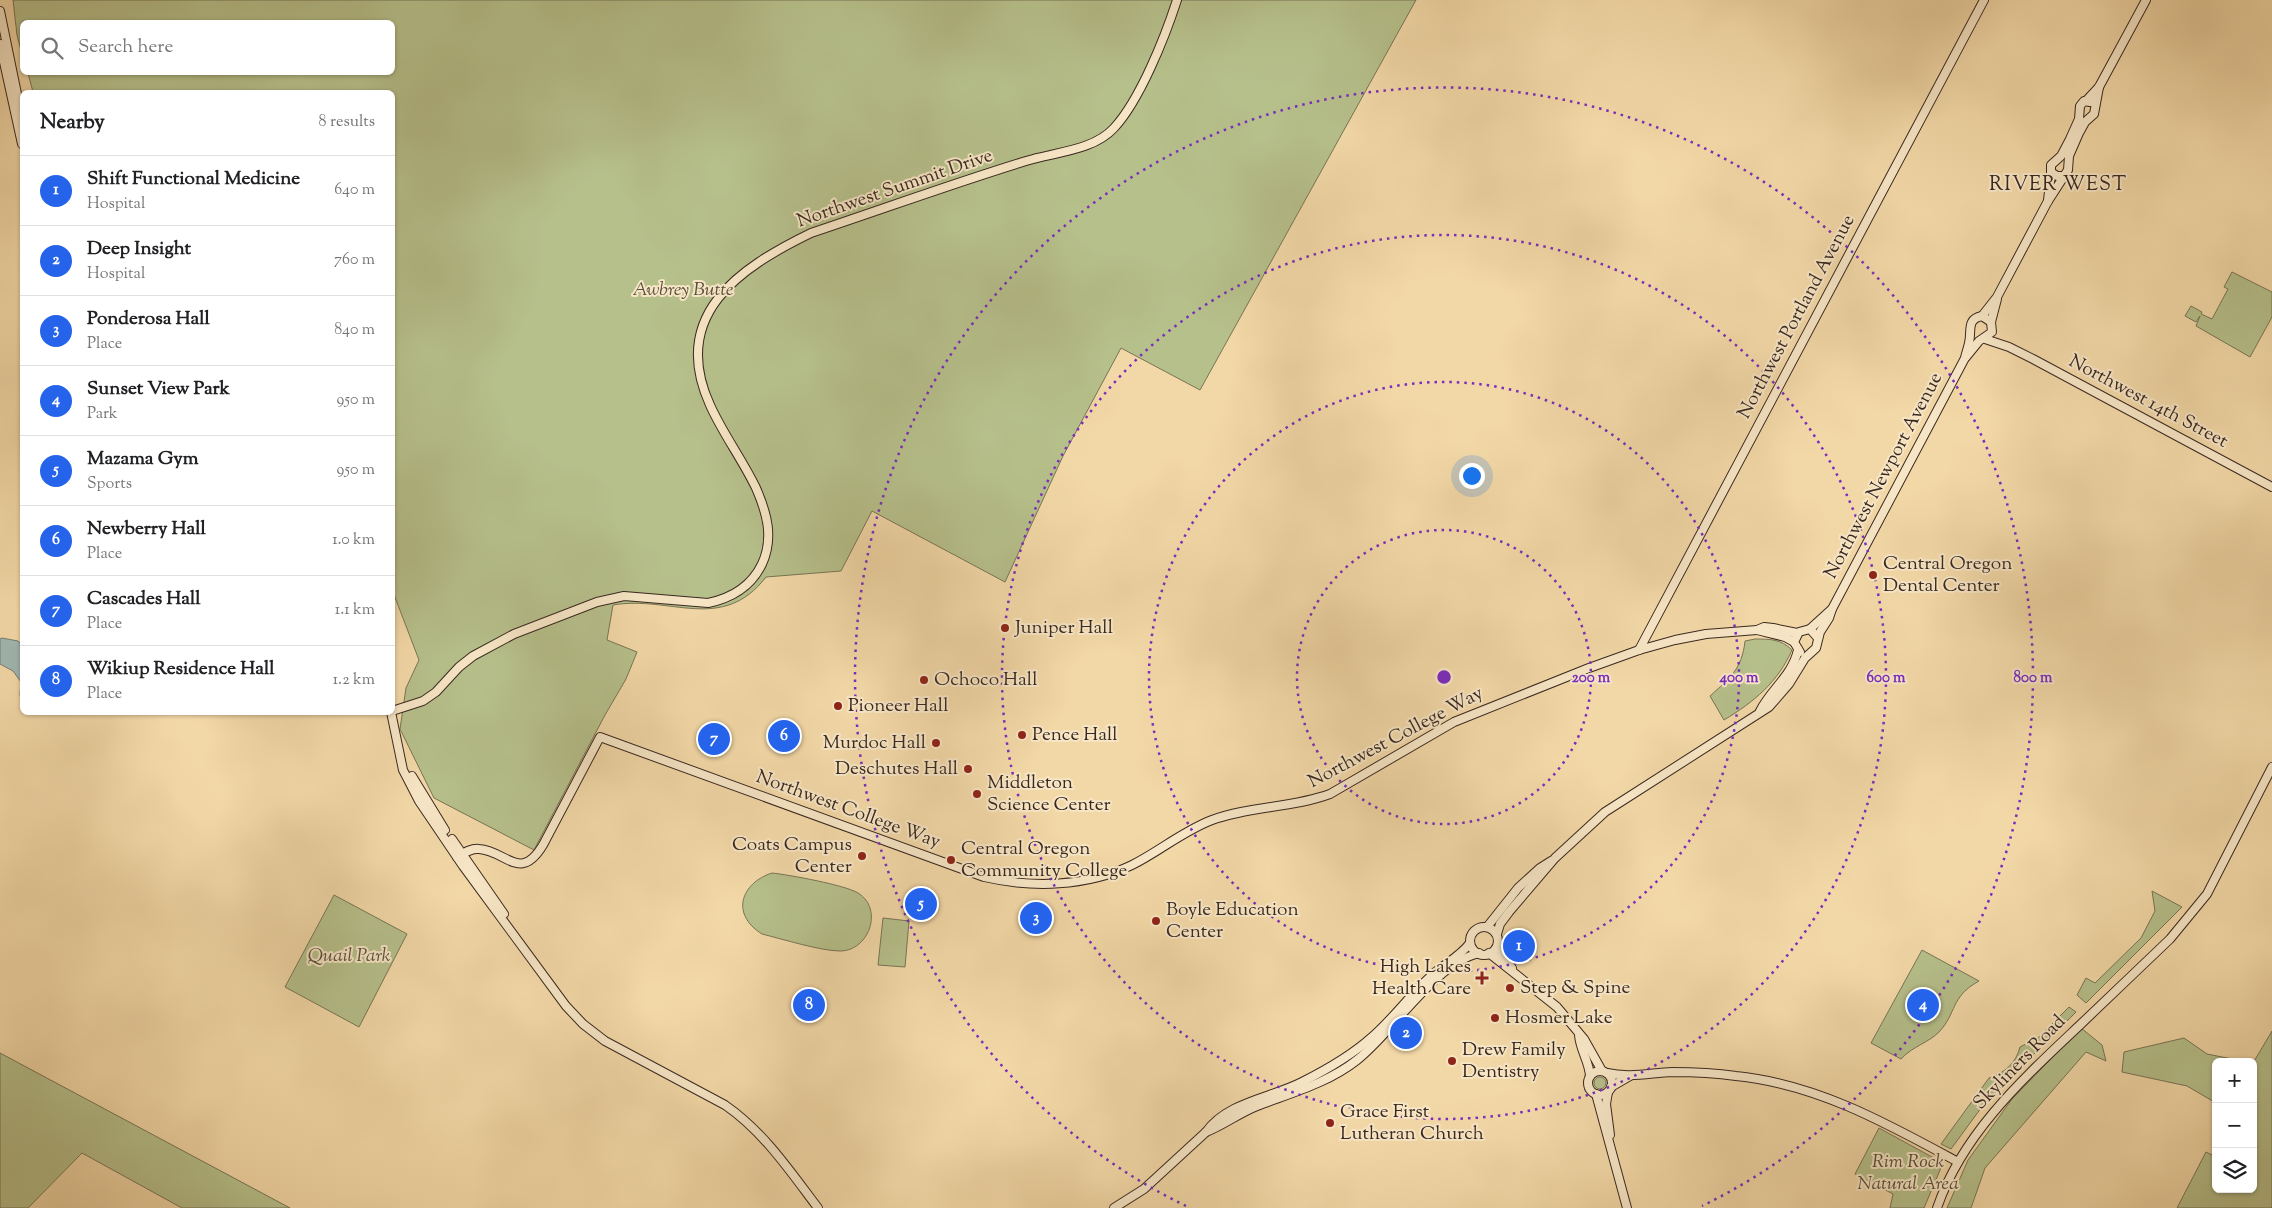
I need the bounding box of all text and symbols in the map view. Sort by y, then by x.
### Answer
search box [20,20,395,75]
icon: search [38,34,66,62]
text: Search here [78,34,173,61]
text: Nearby [40,108,105,138]
text: 8 results [319,111,375,134]
street label: Northwest Summit Drive [793,143,997,235]
text: Shift Functional Medicine [87,166,300,193]
district label: RIVER WEST [1989,171,2127,200]
text: 1 [53,179,59,202]
text: 640 m [334,179,375,202]
text: Hospital [87,193,145,216]
street label: Northwest Portland Avenue [1732,210,1862,424]
text: Deep Insight [87,236,191,263]
text: 2 [52,249,60,272]
text: 760 m [334,249,375,272]
text: Hospital [87,263,145,286]
park label: Awbrey Butte [632,277,734,304]
text: Ponderosa Hall [87,306,210,333]
text: 3 [53,319,59,342]
text: 840 m [334,319,375,342]
text: Place [87,333,122,356]
street label: Northwest 14th Street [2064,349,2233,456]
street label: Northwest Newport Avenue [1818,368,1950,584]
text: Sunset View Park [87,376,230,403]
text: 4 [52,389,60,412]
text: 950 m [336,389,375,412]
text: Park [87,403,118,426]
text: Mazama Gym [87,446,198,473]
text: 5 [53,459,59,482]
text: 950 m [336,459,375,482]
your location [1459,463,1485,489]
text: Sports [87,473,132,496]
text: Newberry Hall [87,516,206,543]
text: 6 [52,529,60,552]
text: 1.0 km [332,529,375,552]
text: Place [87,543,122,566]
place label: Central Oregon Dental Center [1883,551,2012,600]
marker: Central Oregon Dental Center [1867,569,1879,581]
text: Cascades Hall [87,586,201,613]
text: 7 [52,599,60,622]
text: 1.1 km [335,599,375,622]
text: Place [87,613,122,636]
place label: Juniper Hall [1014,615,1113,642]
marker: Juniper Hall [999,622,1011,634]
text: Wikiup Residence Hall [87,656,275,683]
place label: Ochoco Hall [934,667,1037,694]
centre of rings [1435,668,1453,686]
text: 200 m [1572,668,1611,689]
text: 400 m [1719,668,1759,689]
text: 600 m [1867,668,1906,689]
text: 800 m [2014,668,2053,689]
text: 8 [52,669,60,692]
text: 1.2 km [333,669,375,692]
marker: Ochoco Hall [918,674,930,686]
street label: Northwest College Way [1304,680,1489,796]
text: Place [87,683,122,706]
place label: Pioneer Hall [848,693,948,720]
marker: Pioneer Hall [832,700,844,712]
pin: 6 [768,717,800,755]
pin: 7 [698,720,730,758]
place label: Pence Hall [1032,722,1118,749]
marker: Pence Hall [1016,729,1028,741]
place label: Murdoc Hall [823,730,926,757]
marker: Murdoc Hall [930,737,942,749]
place label: Deschutes Hall [835,756,958,783]
marker: Deschutes Hall [962,763,974,775]
street label: Northwest College Way [752,764,945,856]
place label: Middleton Science Center [987,770,1111,819]
marker: Middleton Science Center [971,788,983,800]
place label: Coats Campus Center [732,832,852,881]
place label: Central Oregon Community College [961,836,1127,885]
marker: Coats Campus Center [856,850,868,862]
marker: Central Oregon Community College [945,854,957,866]
pin: 5 [905,885,937,923]
place label: Boyle Education Center [1166,897,1299,946]
pin: 3 [1020,899,1052,937]
marker: Boyle Education Center [1150,915,1162,927]
pin: 1 [1503,927,1535,965]
park label: Quail Park [308,943,391,970]
place label: High Lakes Health Care [1372,954,1471,1003]
marker: High Lakes Health Care [1475,971,1489,985]
place label: Step & Spine [1520,975,1630,1002]
marker: Step & Spine [1504,982,1516,994]
pin: 8 [793,986,825,1024]
pin: 4 [1907,986,1939,1024]
place label: Hosmer Lake [1505,1005,1613,1032]
street label: Skyliners Road [1968,1009,2073,1117]
marker: Hosmer Lake [1489,1012,1501,1024]
pin: 2 [1390,1014,1422,1052]
place label: Drew Family Dentistry [1462,1037,1566,1086]
marker: Drew Family Dentistry [1446,1055,1458,1067]
map controls [2212,1058,2257,1193]
button: + [2212,1058,2257,1103]
place label: Grace First Lutheran Church [1340,1099,1484,1148]
button: − [2212,1103,2257,1148]
marker: Grace First Lutheran Church [1324,1117,1336,1129]
button: layers [2212,1148,2257,1193]
park label: Rim Rock Natural Area [1857,1149,1959,1198]

